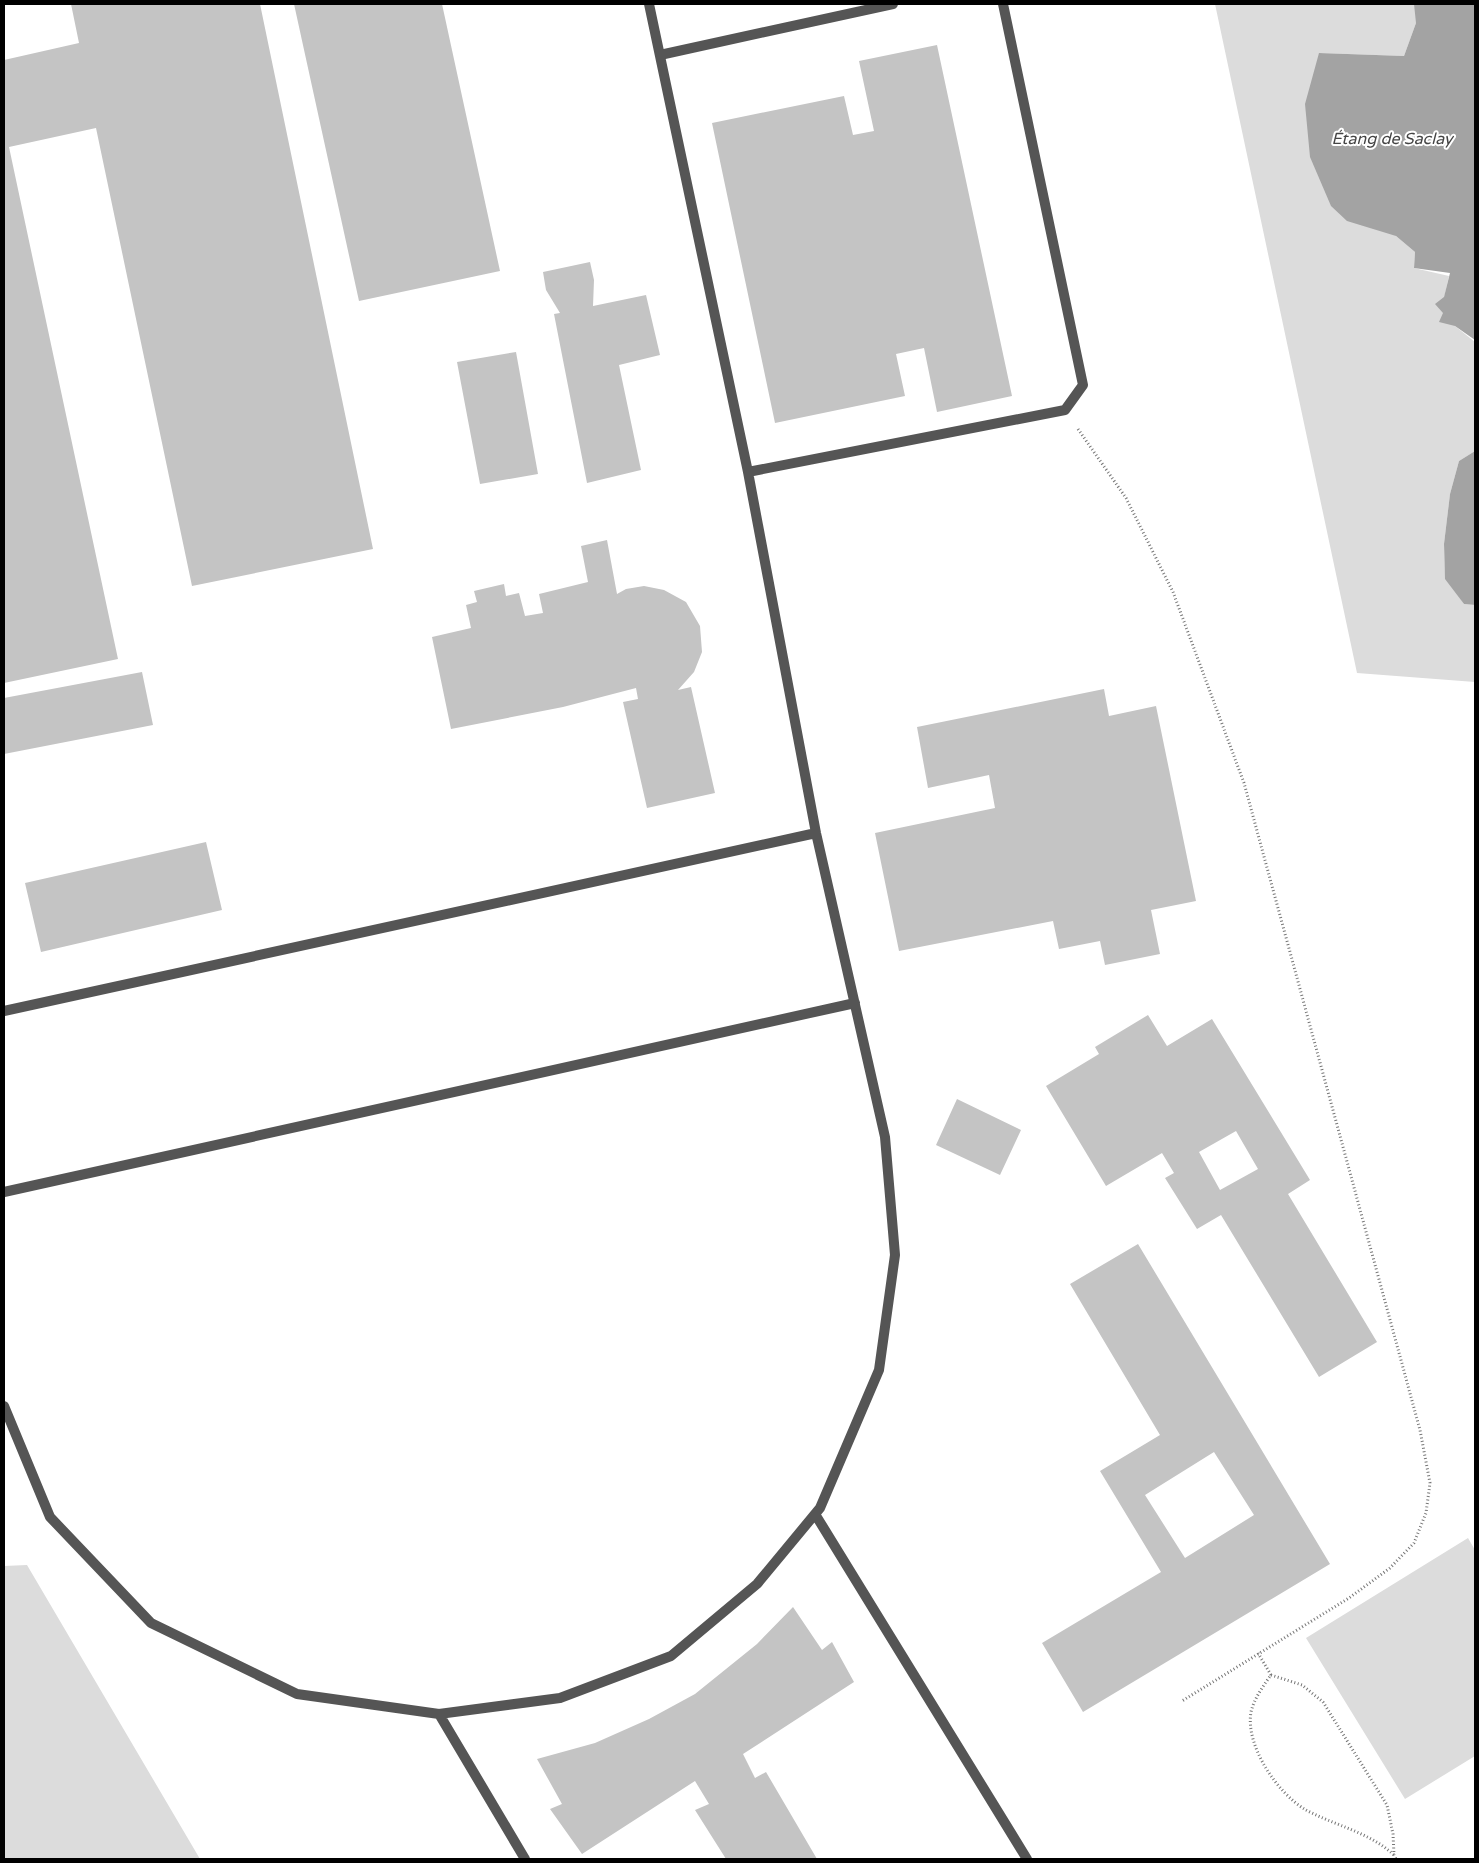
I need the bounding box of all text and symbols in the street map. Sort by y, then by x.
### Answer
water label: Étang de Saclay [1331,129,1455,149]

